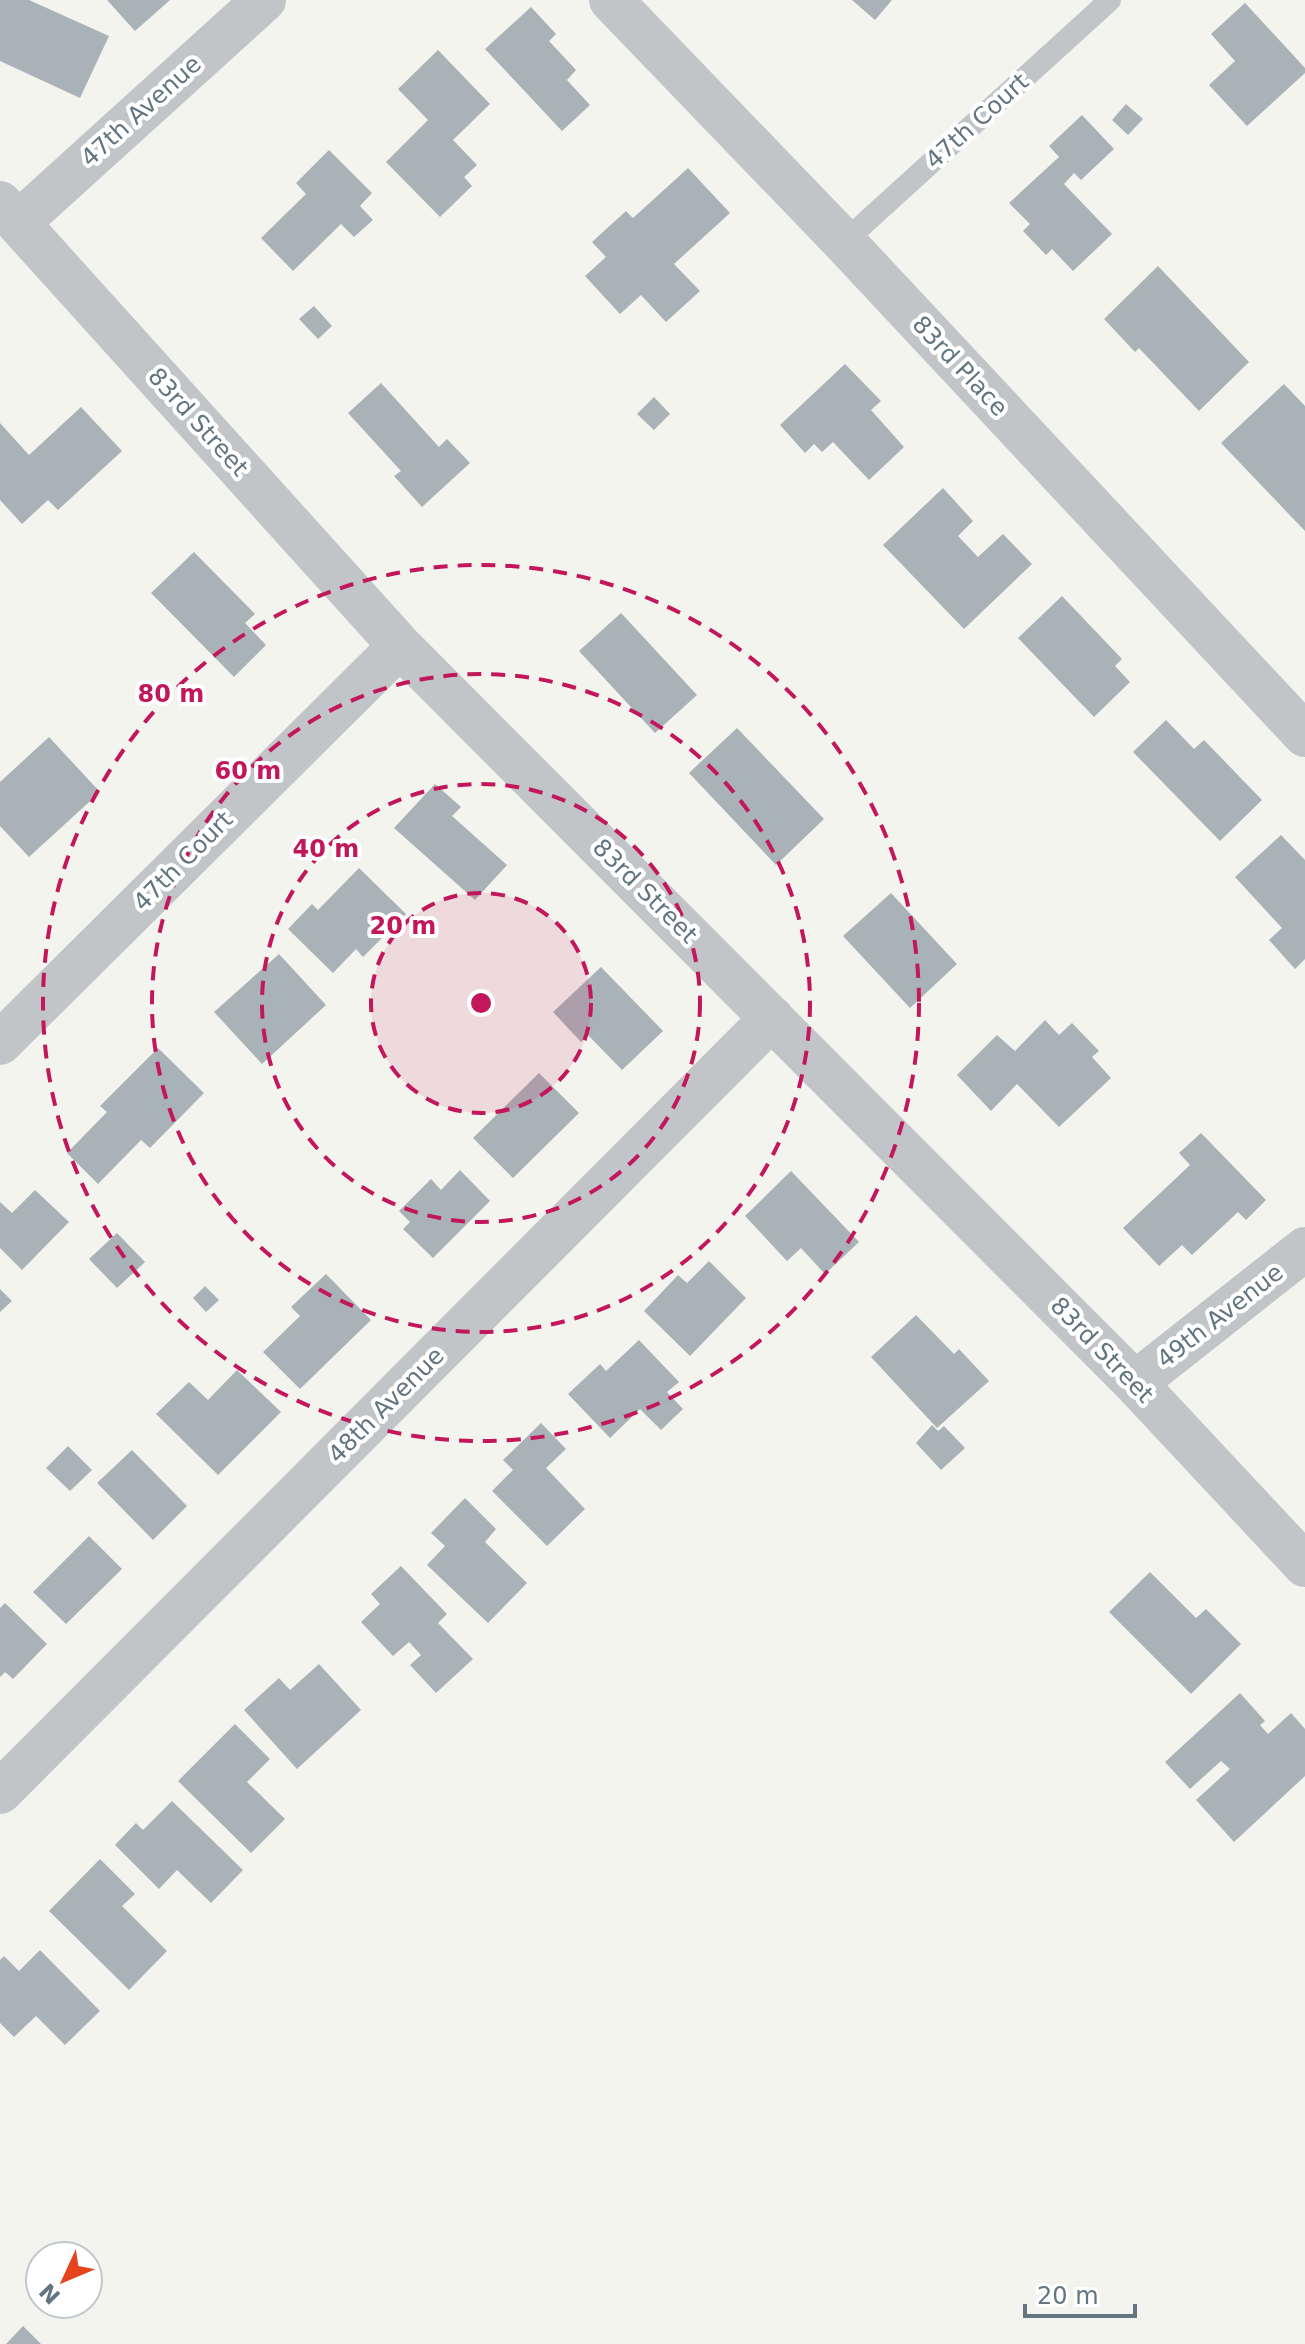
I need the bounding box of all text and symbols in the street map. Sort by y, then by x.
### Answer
street label: 47th Avenue [75,50,207,172]
street label: 47th Court [920,68,1034,174]
street label: 83rd Place [907,310,1013,422]
street label: 83rd Street [142,362,254,482]
text: 80 m [138,680,204,708]
text: 60 m [215,757,281,785]
street label: 47th Court [128,806,238,916]
street label: 83rd Street [587,833,703,949]
text: 40 m [293,835,359,863]
text: 20 m [370,912,436,940]
centre of rings [467,989,495,1017]
street label: 49th Avenue [1152,1258,1288,1374]
street label: 83rd Street [1045,1291,1159,1409]
street label: 48th Avenue [322,1341,450,1469]
north arrow [24,2240,104,2320]
scale bar [1025,2268,1135,2318]
text: N [35,2278,65,2309]
text: 20 m [1037,2282,1099,2310]

